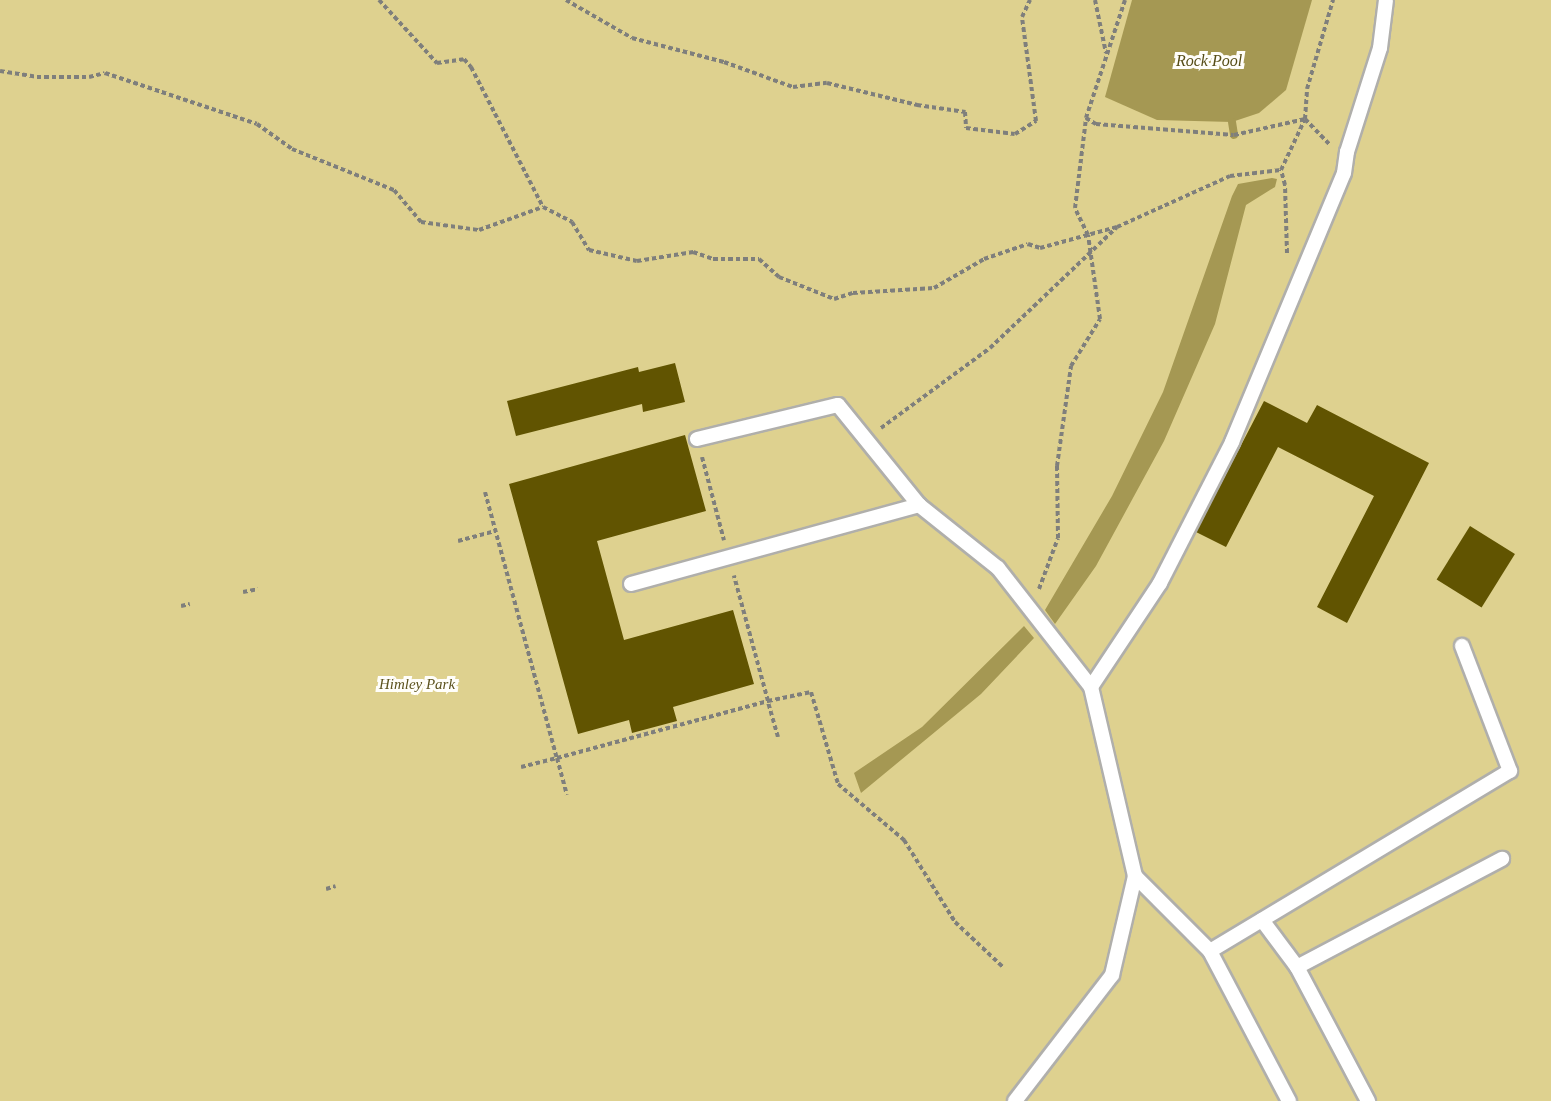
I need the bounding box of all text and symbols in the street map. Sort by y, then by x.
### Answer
water label: Rock Pool [1176,51,1242,71]
park label: Himley Park [379,676,455,694]

